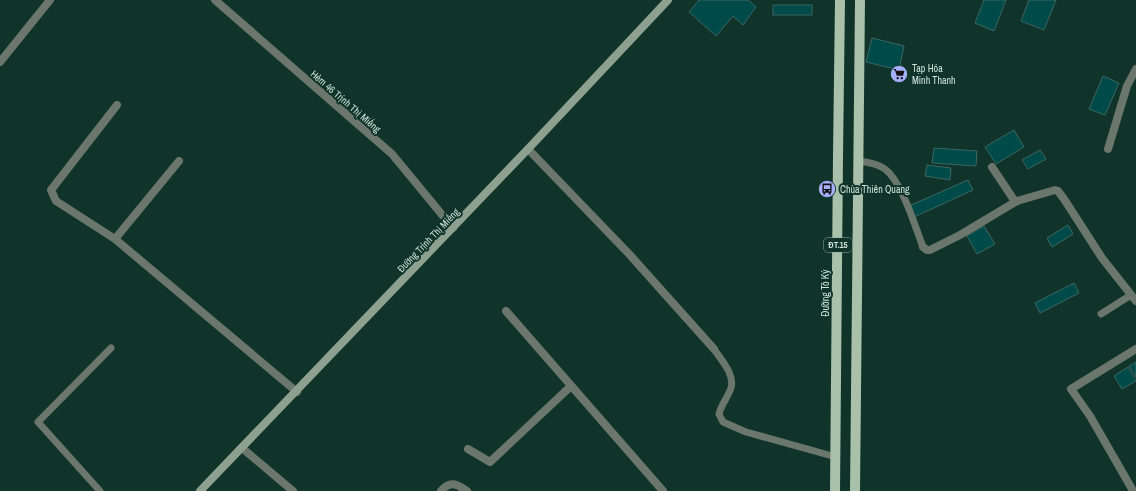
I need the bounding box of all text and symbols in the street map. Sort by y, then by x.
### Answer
place label: Tạp Hóa Minh Thanh [912,62,956,87]
supermarket icon: Tạp Hóa Minh Thanh [889,64,909,84]
street label: Hẻm 46 Trịnh Thị Miếng [308,67,384,136]
bus stop icon: Chùa Thiên Quang [817,179,837,199]
place label: Chùa Thiên Quang [840,183,910,196]
street label: Đường Trịnh Thị Miếng [394,205,463,275]
road number: ĐT.15 [824,238,852,252]
street label: Đường Tô Ký [819,269,832,316]

